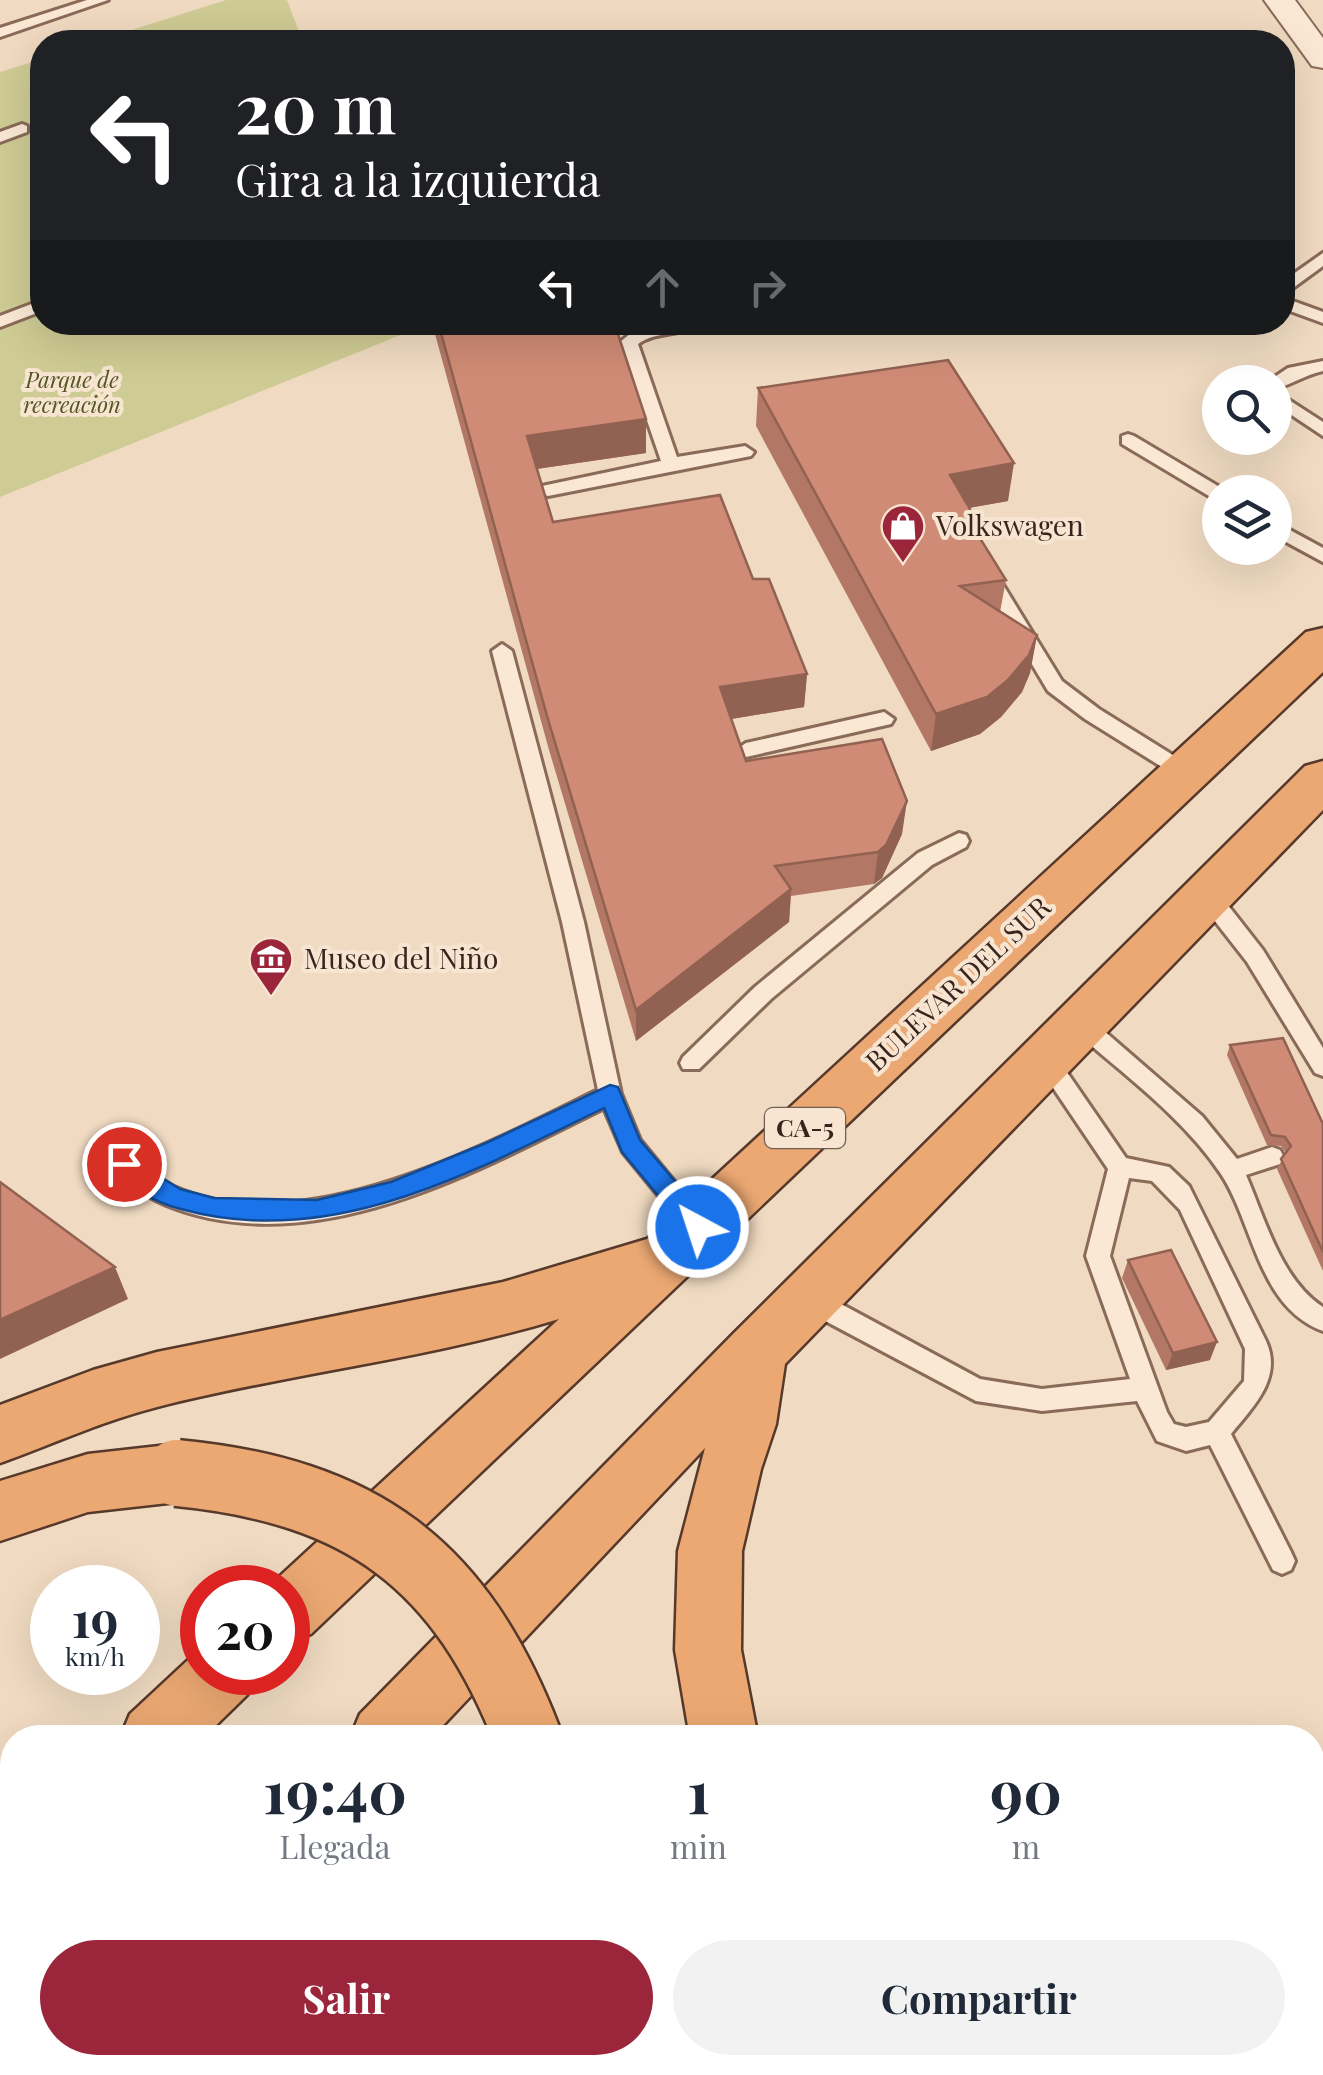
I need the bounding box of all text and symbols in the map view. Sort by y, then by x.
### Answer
text: 20 m [235,58,396,152]
icon: left [70,70,200,200]
text: Gira a la izquierda [235,148,600,208]
icon: left [530,260,585,315]
icon: ahead [635,260,690,315]
icon: right [740,260,795,315]
park label: Parque de recreación [23,364,121,419]
map controls [1202,365,1292,565]
button: search [1202,365,1292,455]
button: layers [1202,475,1292,565]
shop icon: Volkswagen [880,503,926,564]
place label: Volkswagen [935,506,1084,543]
street label: BULEVAR DEL SUR [856,887,1058,1078]
museum icon: Museo del Niño [248,936,294,997]
place label: Museo del Niño [304,939,498,976]
road number: CA-5 [765,1108,845,1148]
pin [82,1122,167,1207]
icon: arrive [97,1137,152,1192]
position arrow [646,1175,750,1279]
speed limit sign: 20 [180,1565,310,1695]
text: 19 [72,1584,118,1651]
text: km/h [65,1639,125,1672]
text: 19:40 [263,1749,407,1829]
text: 1 [687,1749,710,1829]
text: 90 [990,1749,1062,1829]
text: Llegada [280,1824,390,1867]
text: min [670,1824,727,1867]
text: m [1012,1824,1040,1867]
button: Salir [40,1940,653,2055]
button: Compartir [673,1940,1285,2055]

